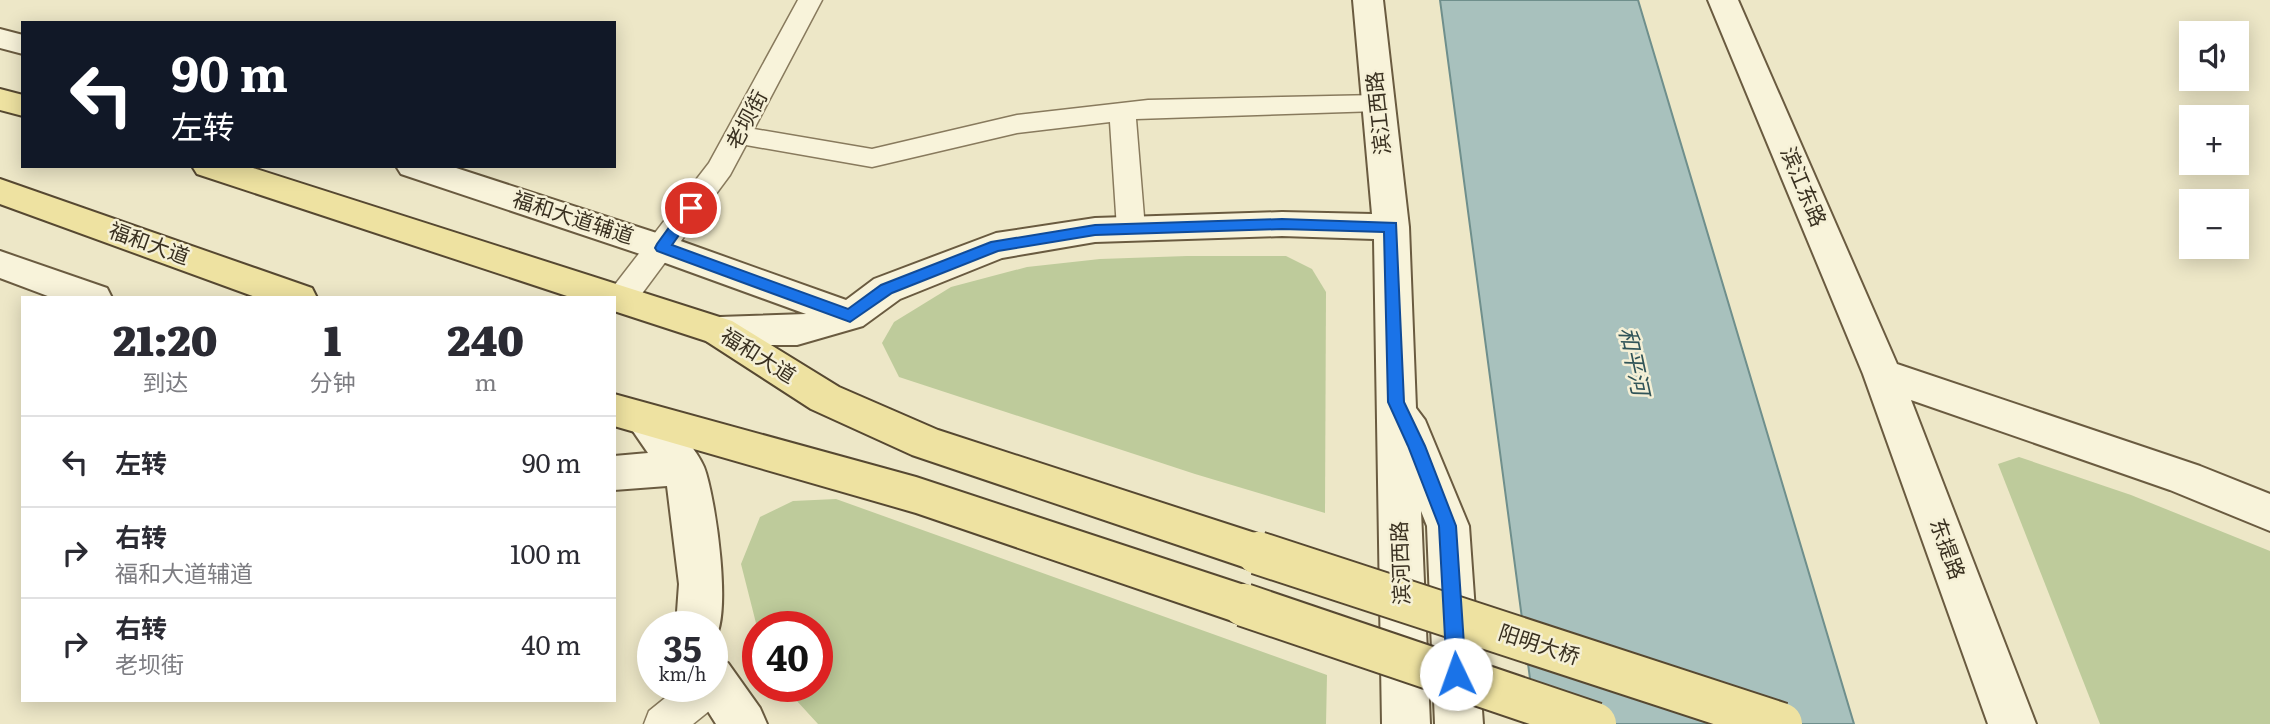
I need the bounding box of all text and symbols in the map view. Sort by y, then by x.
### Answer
map controls [2179,21,2249,259]
button: sound [2179,21,2249,91]
text: 90 m [171,34,288,107]
icon: left [56,49,147,140]
street label: 滨江西路 [1357,70,1396,157]
street label: 老坝街 [716,84,773,154]
text: 左转 [171,101,235,149]
button: + [2179,105,2249,175]
street label: 滨江东路 [1775,141,1836,231]
pin [661,178,721,238]
street label: 福和大道辅道 [509,181,638,250]
icon: arrive [672,189,710,227]
button: − [2179,189,2249,259]
street label: 福和大道 [105,213,195,271]
text: 21:20 [113,307,218,369]
text: 1 [324,307,341,369]
text: 240 [447,307,524,369]
street label: 福和大道 [715,318,803,389]
water label: 和平河 [1612,323,1661,402]
text: 到达 [142,364,188,398]
text: 分钟 [309,364,355,398]
text: m [475,364,497,398]
text: 左转 [115,442,167,481]
text: 90 m [522,442,581,481]
icon: left [56,443,94,481]
street label: 东提路 [1924,513,1975,583]
text: 右转 [115,516,167,555]
street label: 滨河西路 [1382,521,1415,606]
text: 100 m [510,533,581,572]
icon: right [56,534,94,572]
text: 福和大道辅道 [115,555,253,589]
text: 右转 [115,607,167,646]
speed limit sign: 40 [742,611,833,702]
street label: 阳明大桥 [1495,615,1585,670]
text: 35 [663,621,702,673]
text: 40 m [521,624,581,663]
icon: right [56,625,94,663]
position arrow [1419,637,1493,711]
text: 老坝街 [115,646,184,680]
text: km/h [659,660,706,687]

